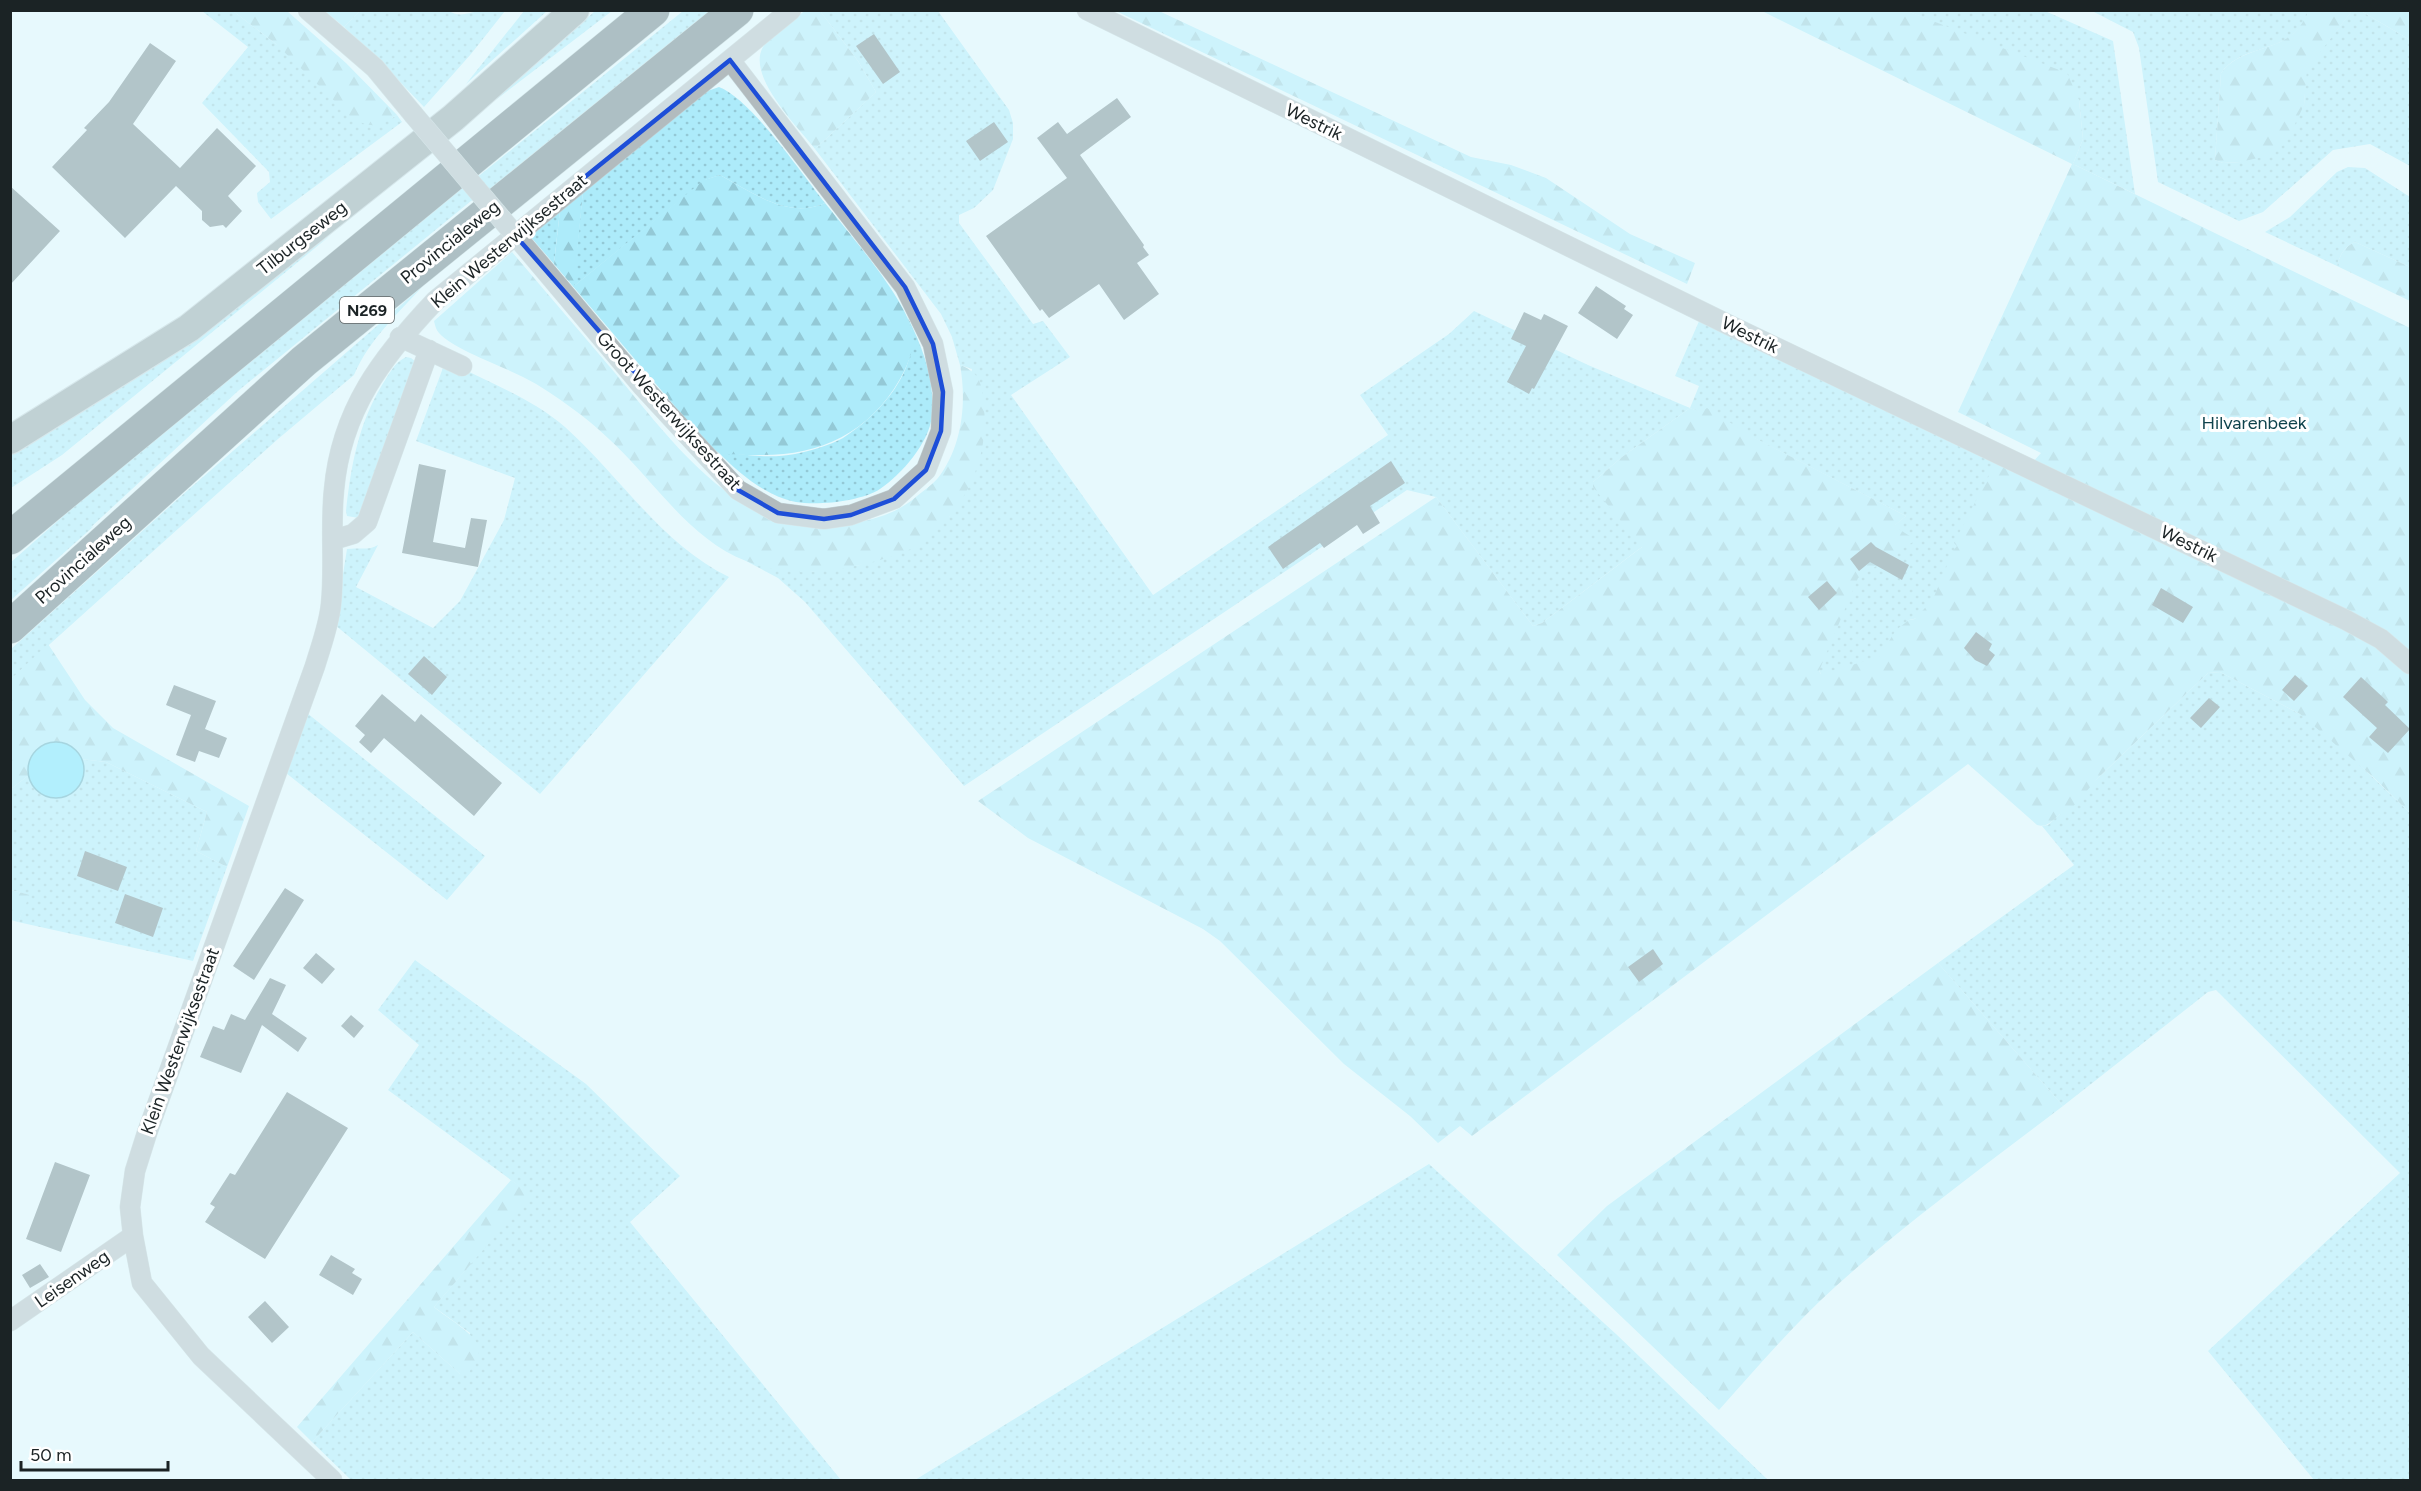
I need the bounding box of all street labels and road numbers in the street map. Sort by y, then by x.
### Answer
street label: Westrik [1282,99,1346,145]
street label: Klein Westerwijksestraat [426,169,592,313]
street label: Provincialeweg [396,195,504,289]
street label: Tilburgseweg [253,196,351,280]
road number: N269 [340,297,394,323]
street label: Westrik [1718,312,1782,358]
street label: Groot Westerwijksestraat [592,327,746,495]
street label: Provincialeweg [31,511,135,609]
street label: Westrik [2157,521,2221,567]
street label: Klein Westerwijksestraat [136,944,224,1138]
street label: Leisenweg [31,1245,113,1313]

